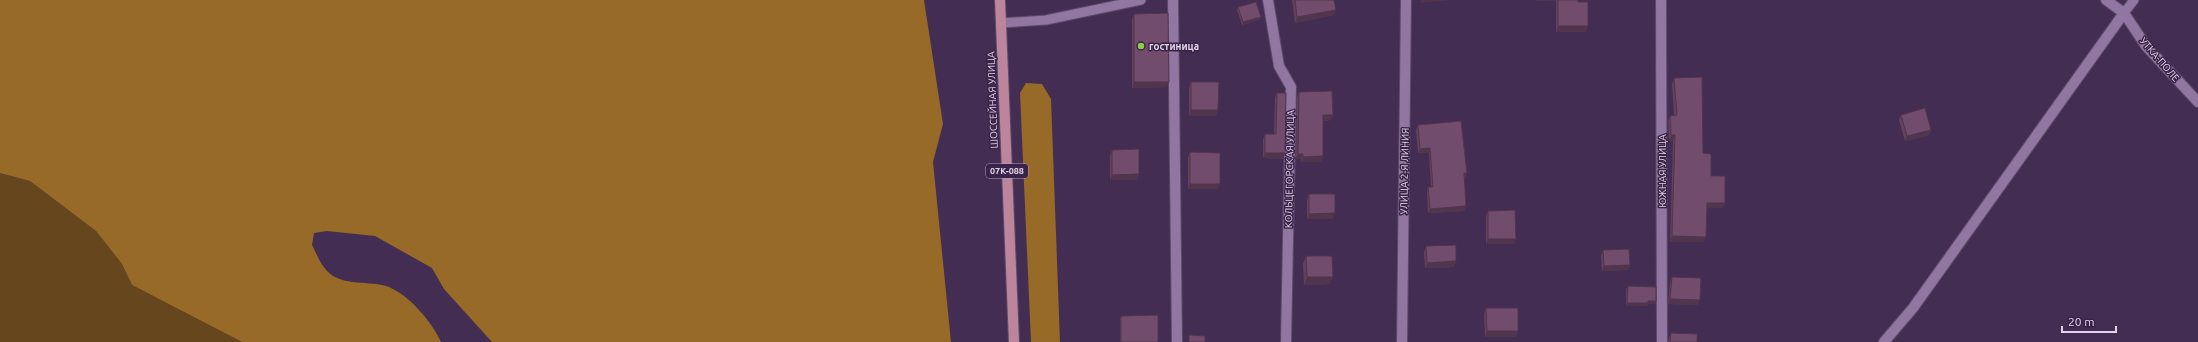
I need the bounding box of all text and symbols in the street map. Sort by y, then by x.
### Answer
street label: УТКА-ПОЛЕ [2138,35,2182,84]
marker: гостиница [1136,41,1146,51]
place label: гостиница [1149,41,1199,52]
street label: ШОССЕЙНАЯ УЛИЦА [985,51,1000,149]
street label: КОЛЬЦЕГОРСКАЯ УЛИЦА [1283,109,1296,228]
street label: УЛИЦА 2-Я ЛИНИЯ [1398,128,1411,214]
street label: ЮЖНАЯ УЛИЦА [1657,134,1668,208]
road number: 07К-088 [986,164,1028,178]
scale bar [2062,308,2116,334]
text: 20 m [2068,315,2095,328]

